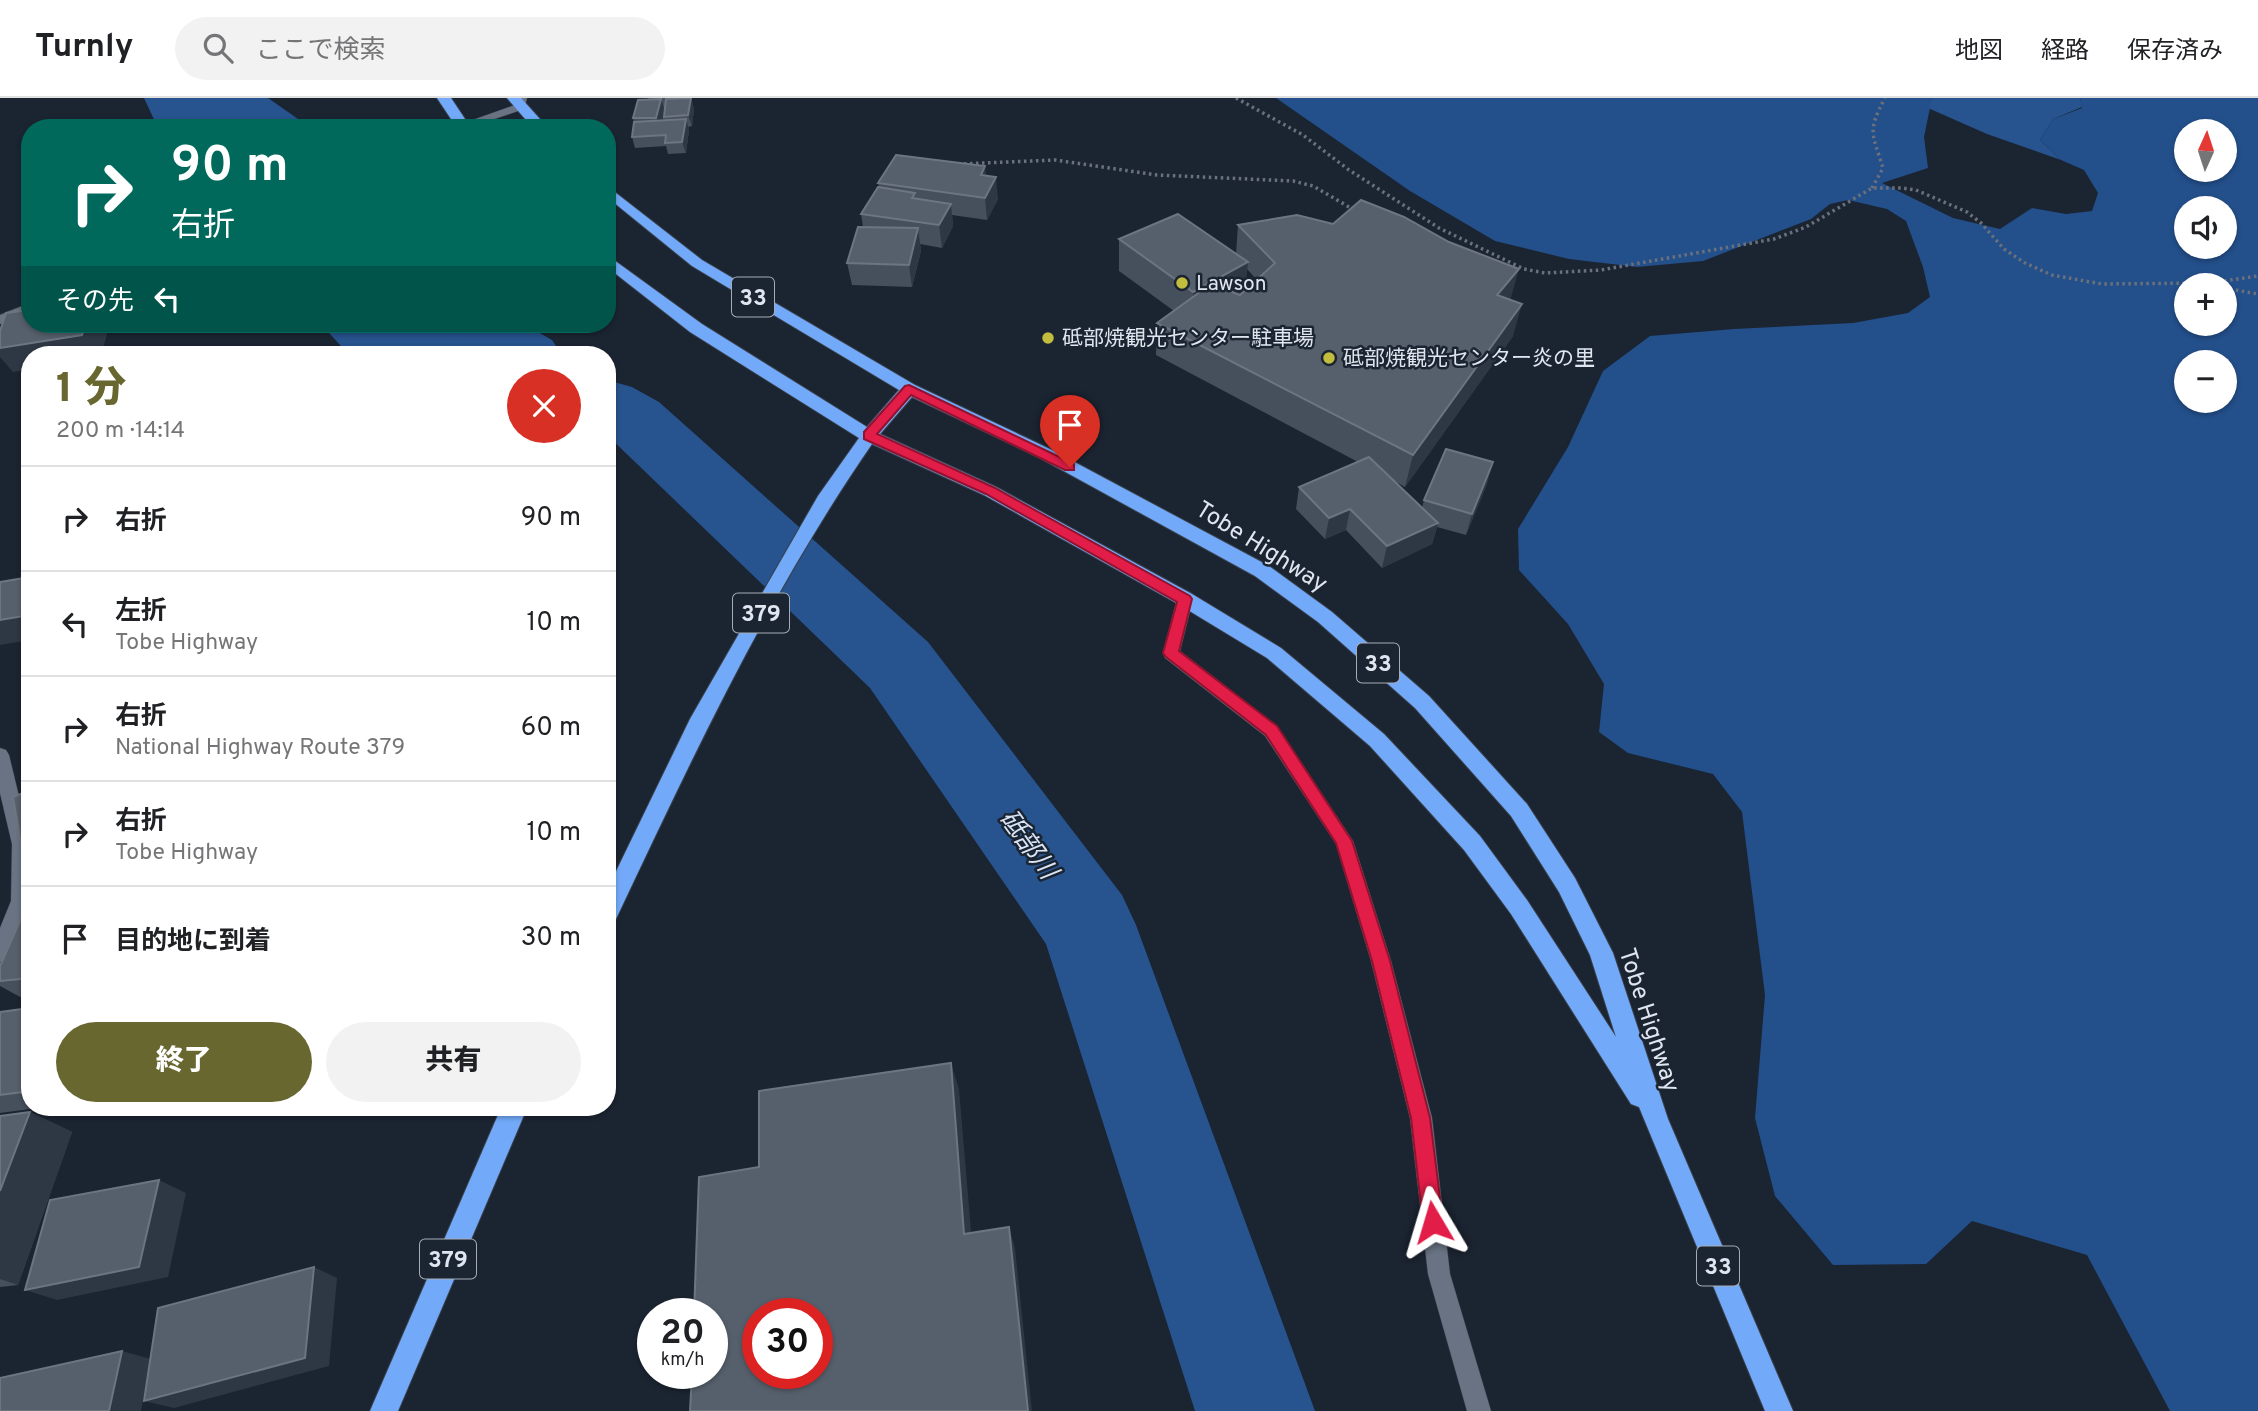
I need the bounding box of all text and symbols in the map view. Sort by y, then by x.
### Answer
search box [175,17,665,80]
text: Turnly [35,27,133,69]
icon: search [199,29,237,67]
text: ここで検索 [255,35,385,68]
text: 地図 [1955,37,2003,67]
text: 経路 [2041,37,2089,67]
text: 保存済み [2127,37,2223,67]
north arrow [2174,119,2236,182]
map controls [2174,119,2237,413]
text: 90 m [171,137,289,199]
icon: right [56,147,147,238]
button: sound [2174,196,2237,259]
text: 右折 [171,207,235,247]
place label: Lawson [1196,271,1267,298]
button: + [2174,273,2237,336]
marker: Lawson [1174,275,1190,291]
road number: 33 [732,278,774,316]
icon: left [148,280,186,318]
text: その先 [56,286,134,319]
place label: 砥部焼観光センター駐車場 [1062,326,1314,353]
marker: 砥部焼観光センター駐車場 [1040,330,1056,346]
place label: 砥部焼観光センター炎の里 [1343,346,1595,373]
marker: 砥部焼観光センター炎の里 [1321,350,1337,366]
button: − [2174,350,2237,413]
text: 1 分 [56,364,126,417]
button: close [507,369,581,443]
pin [1040,395,1100,467]
icon: arrive [1051,406,1089,444]
text: 200 m · 14:14 [56,417,185,446]
street label: Tobe Highway [1190,495,1332,600]
icon: right [56,500,94,538]
text: 90 m [521,502,581,535]
text: 右折 [115,506,167,539]
road number: 379 [733,593,789,632]
text: 左折 [115,596,167,629]
icon: left [56,605,94,643]
text: 10 m [526,607,581,640]
text: Tobe Highway [115,629,258,658]
road number: 33 [1357,643,1399,682]
text: 右折 [115,701,167,734]
icon: right [56,710,94,748]
text: 60 m [521,712,581,745]
text: National Highway Route 379 [115,734,405,763]
water label: 砥部川 [991,804,1065,889]
text: 右折 [115,806,167,839]
icon: right [56,815,94,853]
text: 10 m [526,817,581,850]
text: Tobe Highway [115,839,258,868]
icon: arrive [56,920,94,958]
text: 30 m [521,922,581,955]
text: 目的地に到着 [115,926,271,959]
street label: Tobe Highway [1611,945,1685,1096]
button: 終了 [56,1022,312,1102]
button: 共有 [326,1022,581,1102]
position arrow [1396,1185,1470,1259]
road number: 379 [420,1240,476,1278]
road number: 33 [1697,1246,1739,1286]
speed limit sign: 30 [742,1298,833,1389]
text: 20 [660,1312,705,1356]
text: km/h [661,1349,704,1372]

